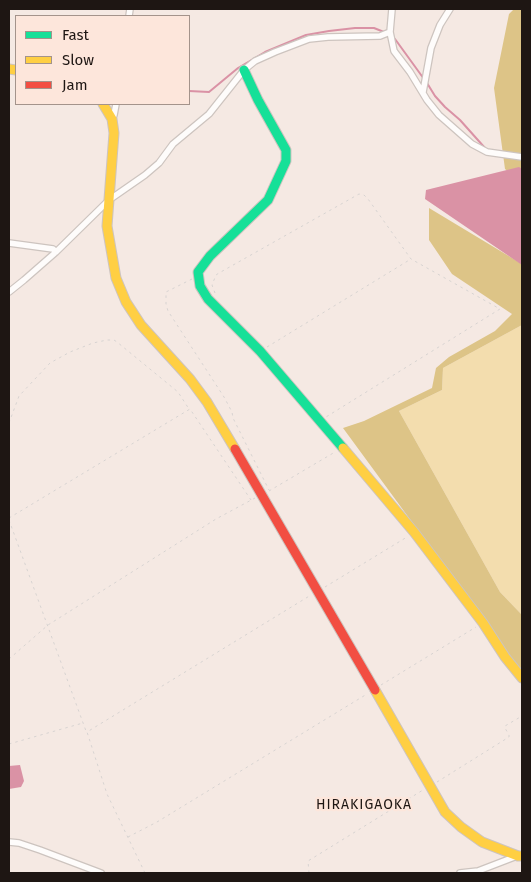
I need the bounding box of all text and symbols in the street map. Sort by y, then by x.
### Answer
legend [15,15,190,105]
text: Fast [62,26,89,44]
text: Slow [62,51,94,69]
text: Jam [62,76,88,94]
district label: HIRAKIGAOKA [315,797,413,813]

